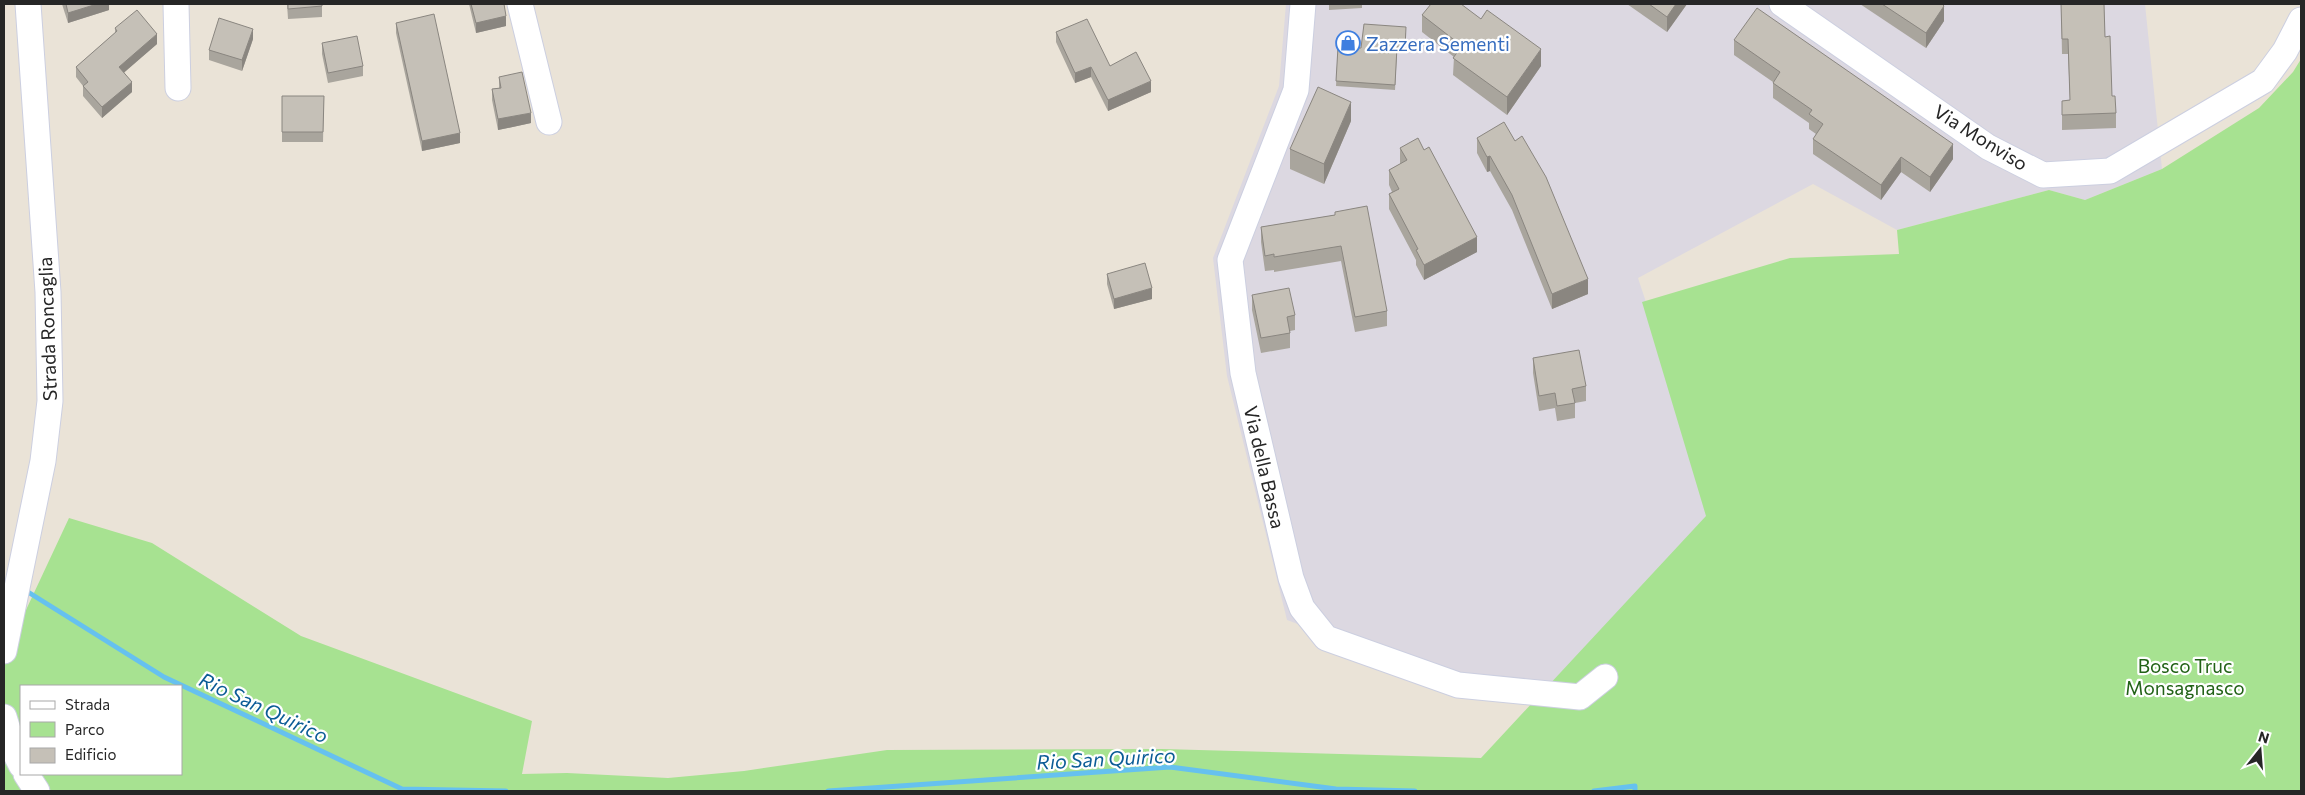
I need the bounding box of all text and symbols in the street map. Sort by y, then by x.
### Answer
shop icon: Zazzera Sementi [1335,30,1361,56]
place label: Zazzera Sementi [1366,32,1510,55]
street label: Via Monviso [1930,99,2032,175]
street label: Strada Roncaglia [33,257,61,401]
street label: Via della Bassa [1240,403,1290,531]
park label: Bosco Truc Monsagnasco [2125,654,2245,699]
water label: Rio San Quirico [196,667,332,747]
legend [20,685,182,775]
text: Strada [65,695,110,713]
text: Parco [65,720,104,738]
north arrow [2235,725,2285,775]
text: N [2256,727,2271,747]
water label: Rio San Quirico [1036,742,1176,774]
text: Edificio [65,745,116,763]

